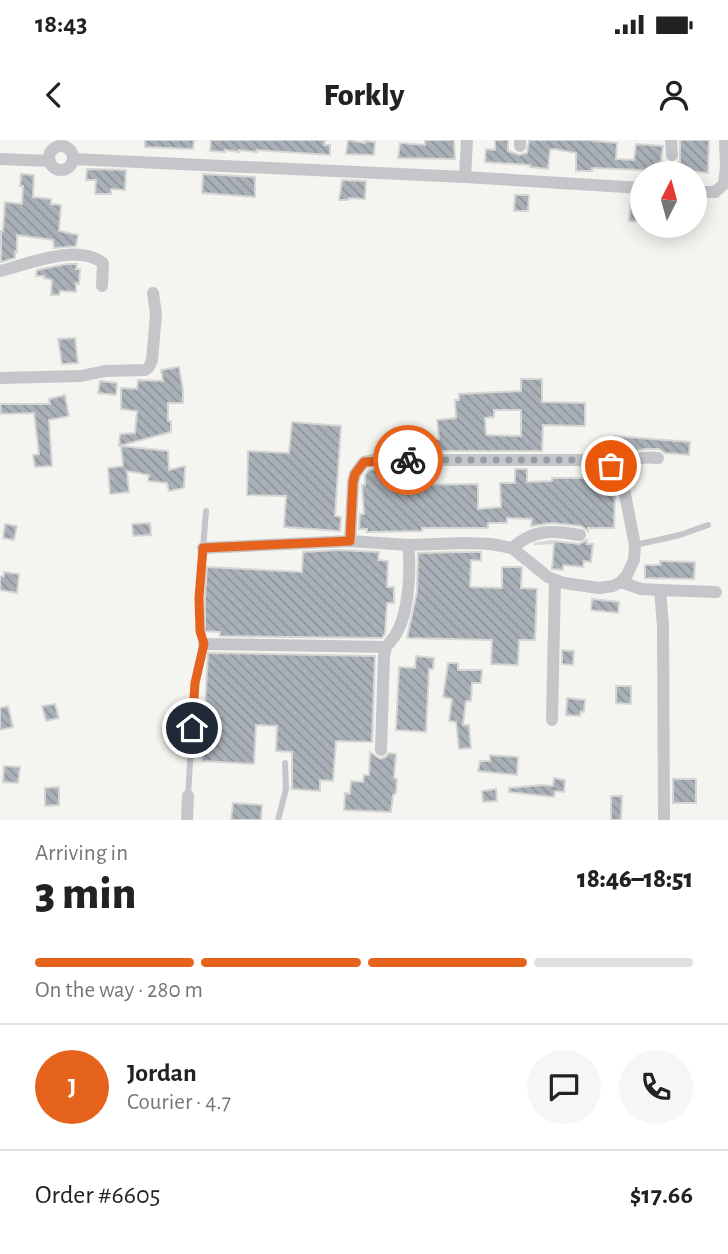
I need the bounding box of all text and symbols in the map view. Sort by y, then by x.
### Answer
text: 18:43 [35,11,87,37]
icon: back [35,76,73,114]
icon: person [655,76,693,114]
text: Forkly [324,79,404,111]
north arrow [630,161,707,238]
map controls [630,161,707,238]
courier [373,425,443,495]
pin [581,436,641,496]
icon: bike [389,441,427,479]
icon: bag [592,447,630,485]
pin [162,698,222,758]
icon: home [173,709,211,747]
text: Arriving in [35,842,128,865]
text: 18:46–18:51 [577,866,693,892]
text: 3 min [35,871,136,917]
text: On the way · 280 m [35,979,203,1002]
button: chat [527,1050,601,1124]
button: phone [619,1050,693,1124]
text: Jordan [127,1060,197,1086]
text: J [68,1074,76,1100]
text: Courier · 4.7 [127,1091,231,1114]
text: Order #6605 [35,1182,160,1208]
text: $17.66 [630,1182,693,1208]

